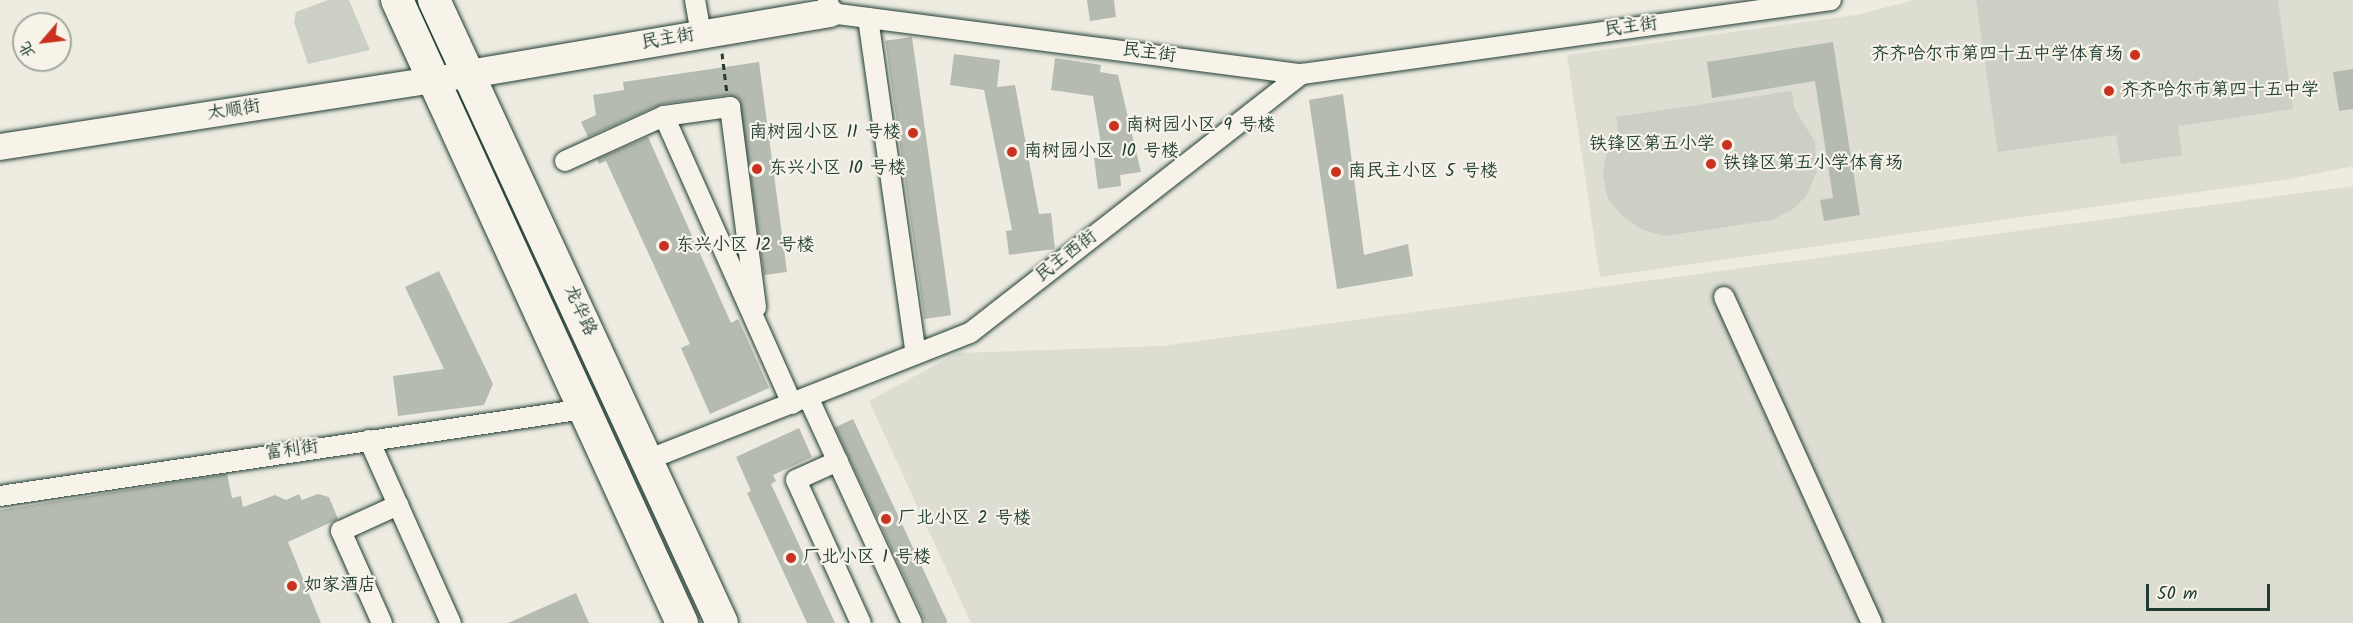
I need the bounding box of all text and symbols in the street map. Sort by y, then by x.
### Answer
north arrow [12,12,72,72]
street label: 民主街 [1603,14,1659,42]
street label: 民主街 [640,25,696,55]
text: 北 [13,37,42,63]
street label: 民主街 [1121,40,1177,68]
place label: 齐齐哈尔市第四十五中学体育场 [1871,44,2123,66]
marker: 齐齐哈尔市第四十五中学体育场 [2128,48,2142,62]
place label: 齐齐哈尔市第四十五中学 [2121,80,2319,102]
marker: 齐齐哈尔市第四十五中学 [2102,84,2116,98]
street label: 太顺街 [206,96,262,126]
place label: 南树园小区 9 号楼 [1126,115,1275,137]
marker: 南树园小区 9 号楼 [1107,119,1121,133]
place label: 南树园小区 11 号楼 [749,122,901,144]
marker: 南树园小区 11 号楼 [906,126,920,140]
place label: 铁锋区第五小学 [1589,134,1715,156]
marker: 铁锋区第五小学 [1720,138,1734,152]
place label: 南树园小区 10 号楼 [1024,141,1179,163]
marker: 南树园小区 10 号楼 [1005,145,1019,159]
place label: 铁锋区第五小学体育场 [1723,153,1903,175]
marker: 铁锋区第五小学体育场 [1704,157,1718,171]
place label: 东兴小区 10 号楼 [769,158,906,180]
place label: 南民主小区 5 号楼 [1348,161,1498,183]
marker: 东兴小区 10 号楼 [750,162,764,176]
marker: 南民主小区 5 号楼 [1329,165,1343,179]
street label: 民主西街 [1032,226,1102,288]
place label: 东兴小区 12 号楼 [676,235,815,257]
marker: 东兴小区 12 号楼 [657,239,671,253]
street label: 龙华路 [558,282,600,340]
street label: 富利街 [264,437,320,465]
place label: 厂北小区 2 号楼 [898,508,1031,530]
marker: 厂北小区 2 号楼 [879,512,893,526]
place label: 厂北小区 1 号楼 [803,547,931,569]
marker: 厂北小区 1 号楼 [784,551,798,565]
scale bar [2149,572,2274,610]
place label: 如家酒店 [304,575,376,597]
marker: 如家酒店 [285,579,299,593]
text: 50 m [2157,580,2197,609]

